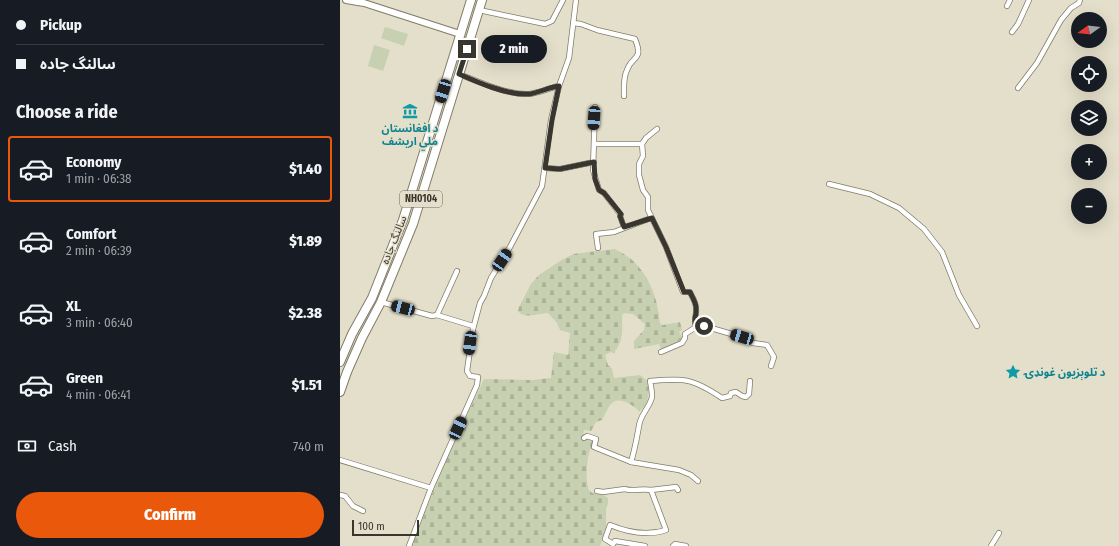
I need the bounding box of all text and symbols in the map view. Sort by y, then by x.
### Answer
north arrow [1071,12,1107,48]
map controls [1071,12,1107,224]
text: Pickup [40,16,82,34]
callout: 2 min [481,35,547,63]
route end [458,40,476,58]
text: 2 min [500,41,528,56]
text: سالنگ جاده [40,55,116,73]
button: locate [1071,56,1107,92]
car [434,78,452,104]
button: layers [1071,100,1107,136]
text: Choose a ride [16,101,118,123]
museum icon: د افغانستان ملي اریشف [401,102,419,120]
car [587,106,601,130]
place label: د افغانستان ملي اریشف [382,122,439,150]
button: + [1071,144,1107,180]
icon: car [18,151,54,187]
text: Economy [66,153,121,171]
text: $1.40 [289,160,322,178]
text: 1 min · 06:38 [66,171,132,186]
button: − [1071,188,1107,224]
road number: NH0104 [400,191,442,207]
street label: سالنگ جاده [378,214,410,266]
icon: car [18,223,54,259]
text: Comfort [66,225,117,243]
text: $1.89 [289,232,322,250]
text: 2 min · 06:39 [66,243,132,258]
car [490,247,514,273]
icon: car [18,295,54,331]
text: XL [66,297,81,315]
car [390,299,416,317]
text: $2.38 [289,304,322,322]
text: 3 min · 06:40 [66,315,133,330]
route start [695,317,713,335]
car [729,328,755,346]
car [462,330,478,356]
place icon: د تلوېزیون غونډۍ [1004,363,1022,381]
place label: د تلوېزیون غونډۍ [1024,366,1106,381]
icon: car [18,367,54,403]
text: Green [66,369,103,387]
text: $1.51 [292,376,322,394]
text: 4 min · 06:41 [66,387,131,402]
car [447,415,469,441]
icon: cash [16,435,38,457]
text: Cash [48,437,77,455]
text: 740 m [293,439,324,454]
button: Confirm [16,492,324,538]
scale bar [352,518,419,537]
text: 100 m [358,520,385,533]

